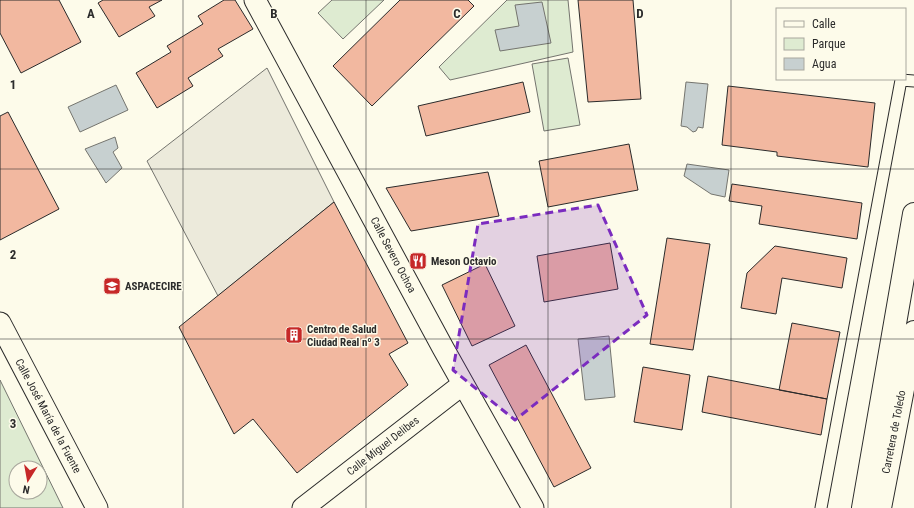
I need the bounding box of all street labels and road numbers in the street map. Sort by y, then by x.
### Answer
street label: Calle Severo Ochoa [368,215,418,295]
street label: Calle José María de la Fuente [12,356,84,476]
street label: Carretera de Toledo [880,389,909,475]
street label: Calle Miguel Delibes [344,414,422,478]

